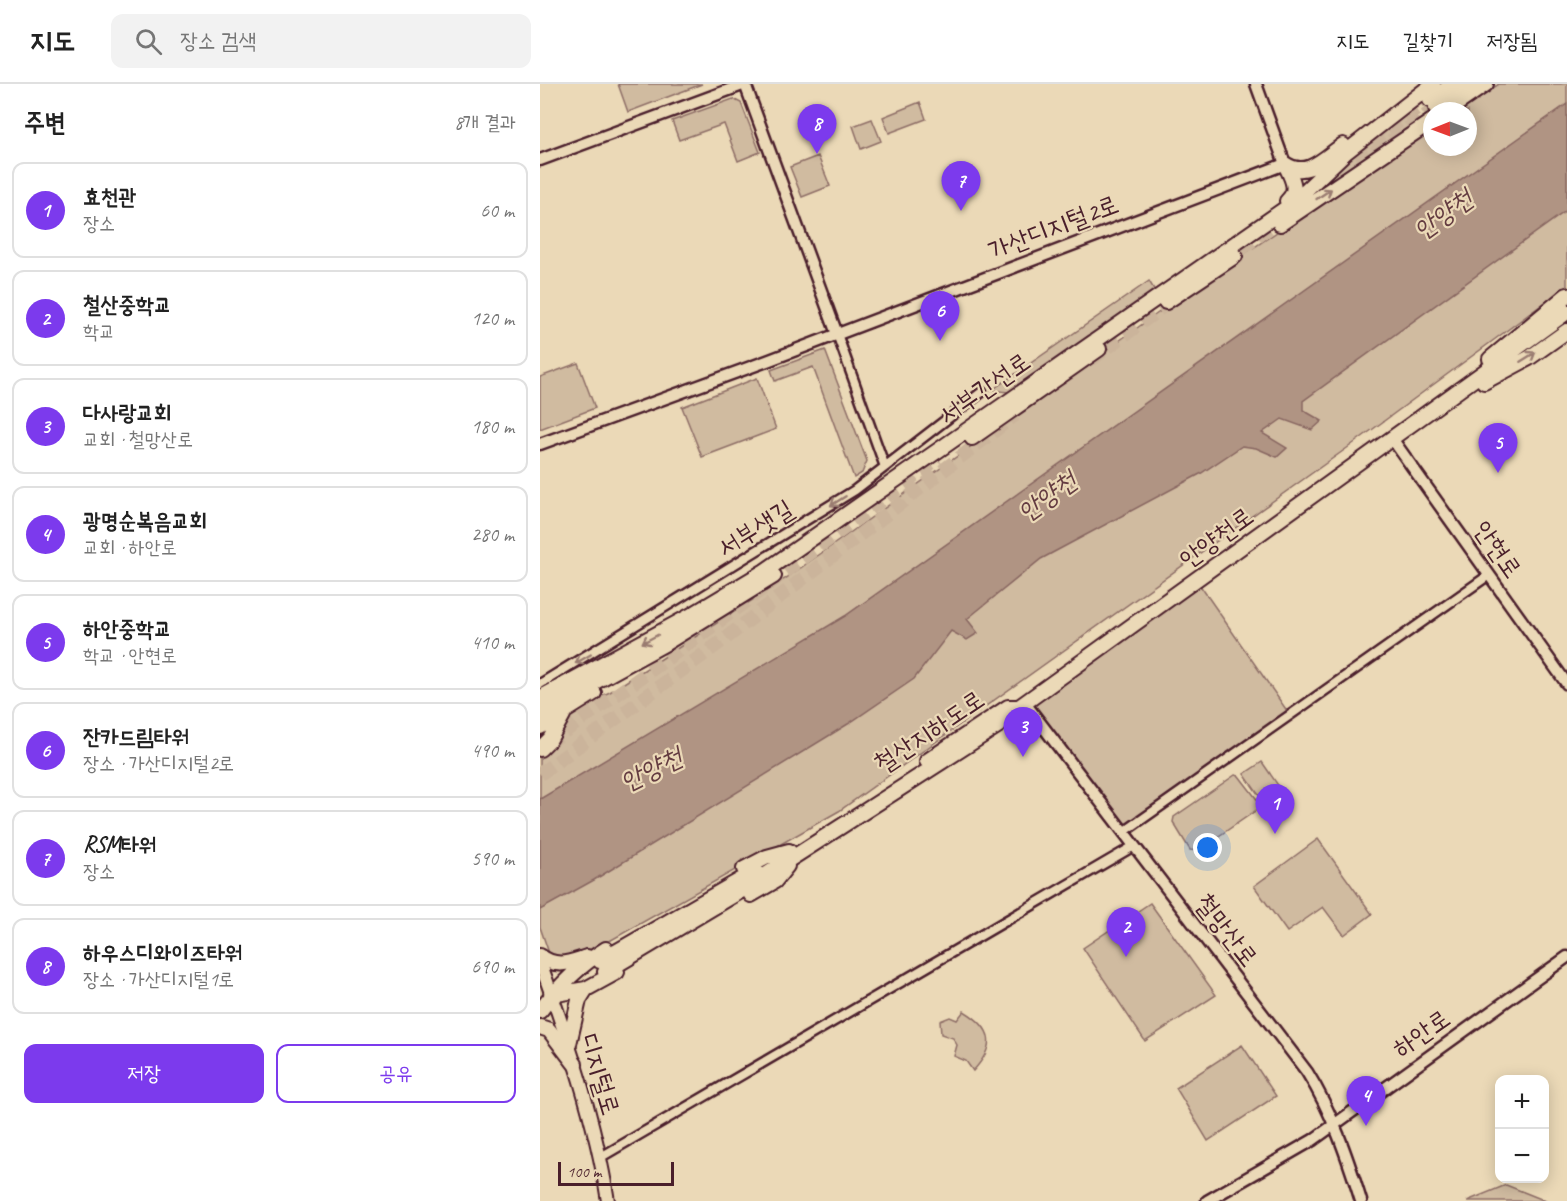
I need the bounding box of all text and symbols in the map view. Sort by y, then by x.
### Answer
search box [111,14,531,68]
text: 지도 [30,23,75,58]
icon: search [132,25,165,58]
text: 장소 검색 [180,27,256,55]
text: 지도 [1336,28,1370,54]
text: 길찾기 [1403,28,1453,54]
text: 저장됨 [1486,28,1537,54]
north arrow [1423,102,1477,156]
pin: 8 [798,104,836,154]
text: 주변 [24,106,66,139]
text: 8개 결과 [454,110,516,135]
pin: 7 [942,162,980,211]
water label: 안양천 [1407,180,1481,247]
text: 효천관 [83,183,136,211]
street label: 가산디지털2로 [983,187,1123,267]
one-way arrow [1315,188,1332,200]
text: 1 [41,198,50,223]
text: 60 m [480,198,514,223]
text: 장소 [83,211,115,236]
text: 철산중학교 [83,291,172,319]
pin: 6 [920,292,960,341]
text: 2 [41,306,50,331]
text: 120 m [471,306,514,331]
text: 학교 [83,319,115,344]
street label: 서부간선로 [932,345,1037,432]
one-way arrow [1519,351,1536,363]
text: 다사랑교회 [83,399,172,427]
text: 3 [41,414,50,439]
text: 180 m [471,414,514,439]
pin: 5 [1478,424,1518,473]
text: 교회 · 철망산로 [83,427,193,452]
water label: 안양천 [1011,462,1085,529]
street label: 서부샛길 [711,492,800,565]
one-way arrow [830,496,847,508]
street label: 안양천로 [1173,499,1260,575]
text: 광명순복음교회 [83,507,207,535]
street label: 안현로 [1466,514,1529,584]
text: 4 [41,522,50,547]
text: 280 m [471,522,514,547]
text: 교회 · 하안로 [83,535,177,560]
text: 하안중학교 [83,615,172,643]
text: 5 [41,630,50,655]
text: 410 m [471,630,514,655]
one-way arrow [641,634,659,645]
text: 학교 · 안현로 [83,643,177,668]
one-way arrow [575,654,592,666]
street label: 철산지하도로 [868,683,991,780]
pin: 3 [1004,708,1042,757]
text: 잔카드림타워 [83,723,189,751]
text: 6 [41,738,50,763]
text: 490 m [471,738,514,763]
water label: 안양천 [614,738,690,799]
text: 장소 · 가산디지털2로 [83,751,234,776]
pin: 1 [1256,784,1294,834]
text: RSM타워 [83,831,156,859]
your location [1193,833,1222,862]
text: 7 [41,846,50,871]
text: 590 m [471,846,514,871]
text: 장소 [83,859,115,884]
street label: 철망산로 [1188,887,1265,973]
pin: 2 [1106,908,1146,957]
text: 하우스디와이즈타워 [83,939,242,967]
text: 8 [41,954,50,979]
text: 690 m [471,954,514,979]
text: 장소 · 가산디지털1로 [83,967,234,992]
street label: 하안로 [1386,1002,1456,1065]
street label: 디지털로 [572,1029,628,1119]
button: 저장 [24,1044,264,1103]
button: 공유 [276,1044,516,1103]
map controls [1495,1075,1549,1183]
button: + [1495,1075,1549,1129]
pin: 4 [1346,1076,1386,1126]
button: − [1495,1129,1549,1183]
scale bar [558,1159,674,1186]
text: 100 m [567,1162,601,1182]

